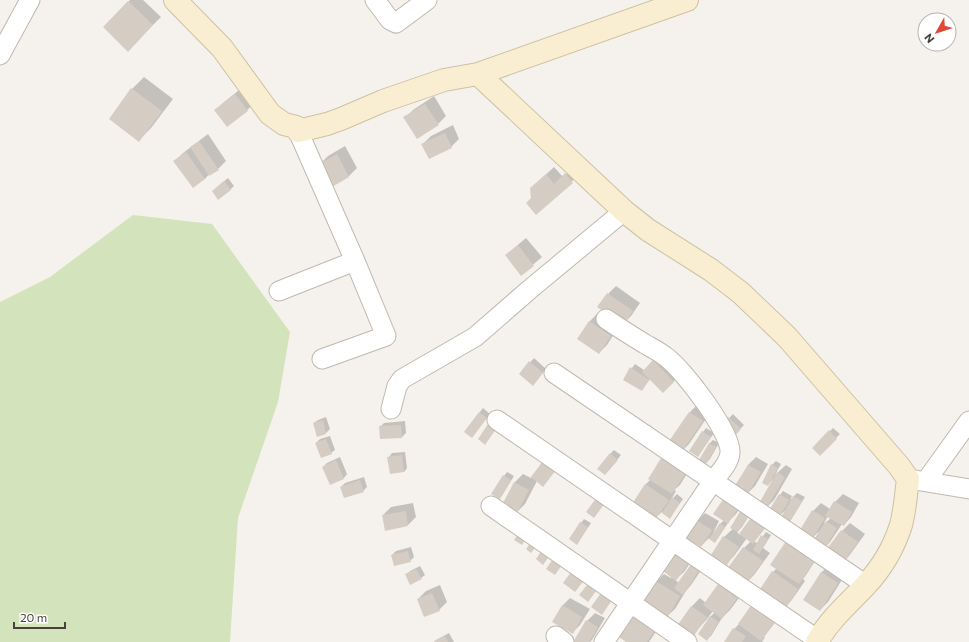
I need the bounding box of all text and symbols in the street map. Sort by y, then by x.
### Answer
north arrow [917,12,957,52]
text: N [921,31,936,46]
scale bar [14,604,65,630]
text: 20 m [20,610,47,624]

